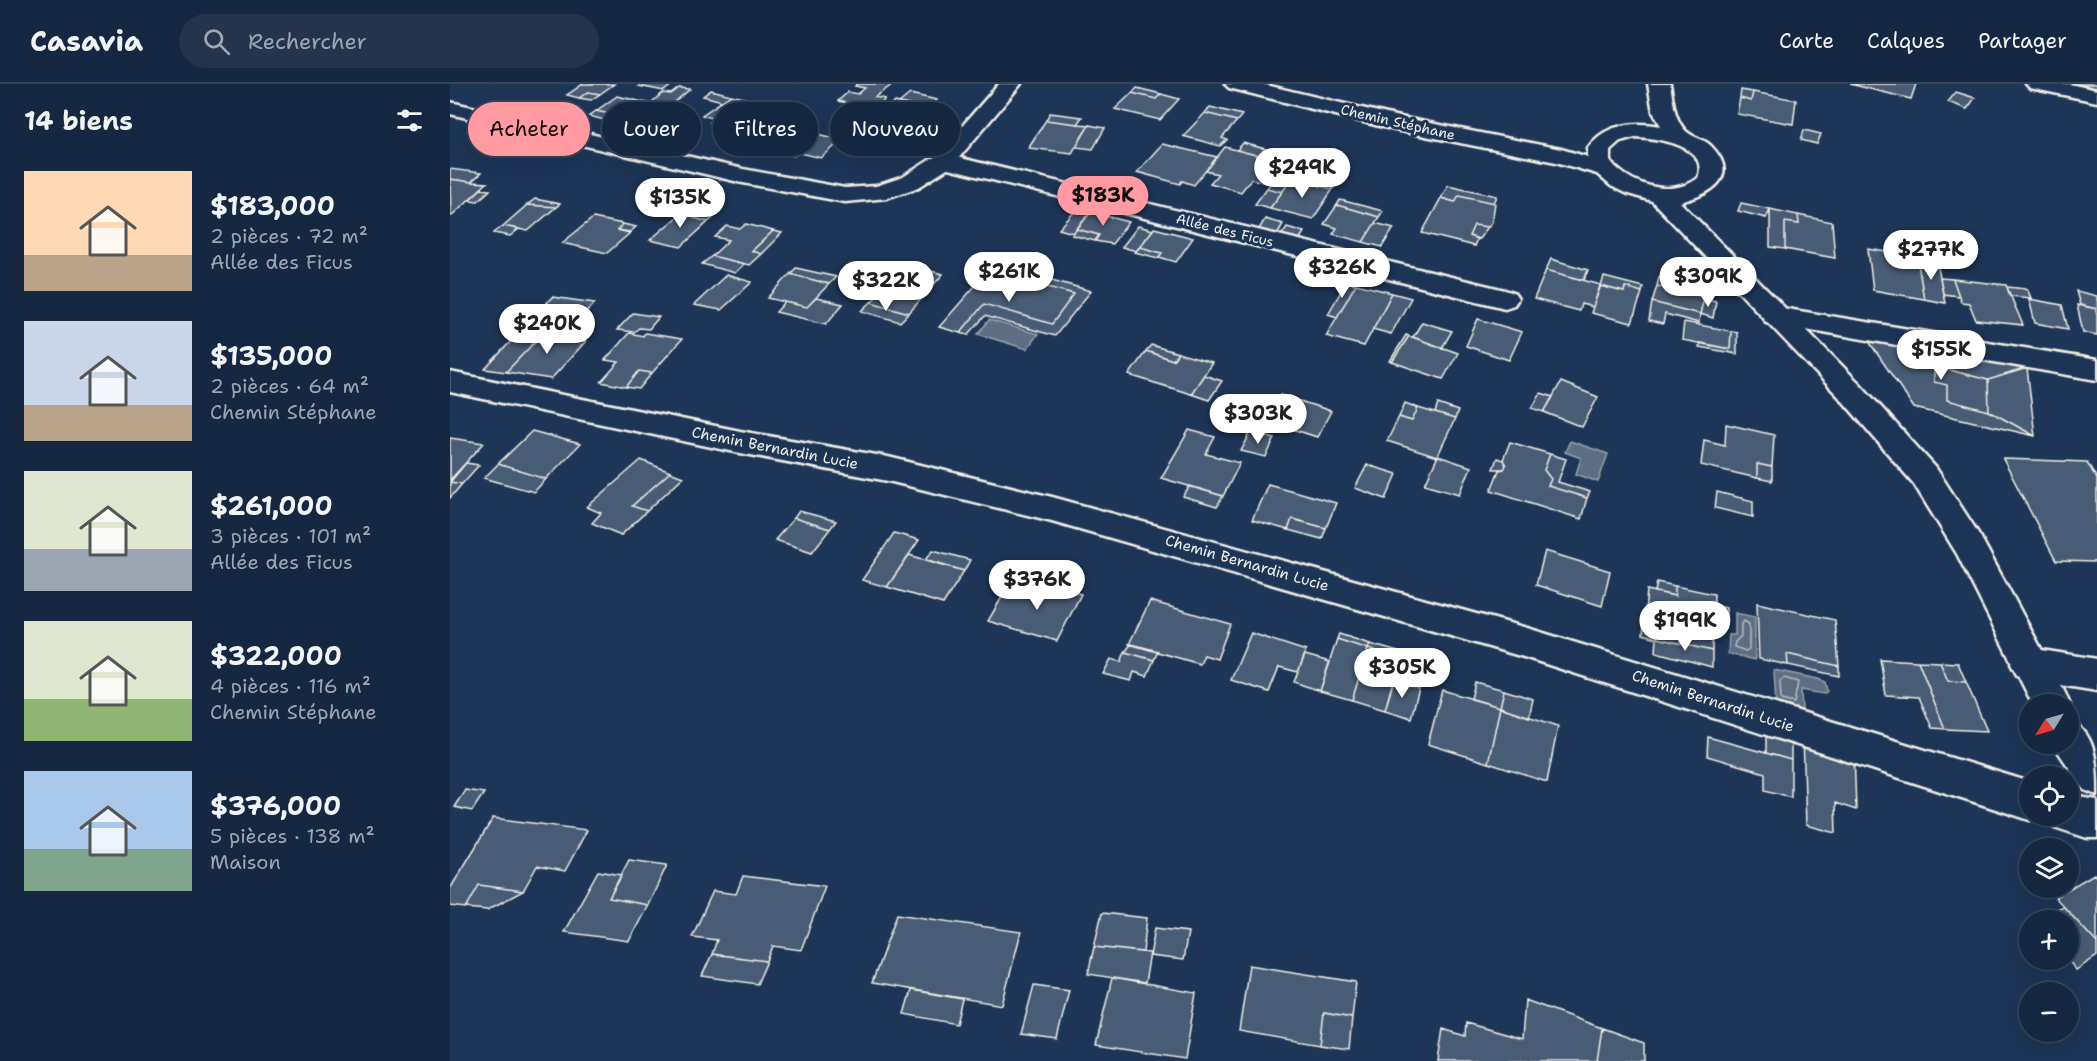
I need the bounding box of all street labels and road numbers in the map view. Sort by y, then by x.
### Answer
street label: Chemin Stéphane [1339,100,1457,144]
street label: Allée des Ficus [1174,209,1276,251]
street label: Chemin Bernardin Lucie [690,422,860,474]
street label: Chemin Bernardin Lucie [1163,530,1331,596]
street label: Chemin Bernardin Lucie [1629,665,1797,737]

